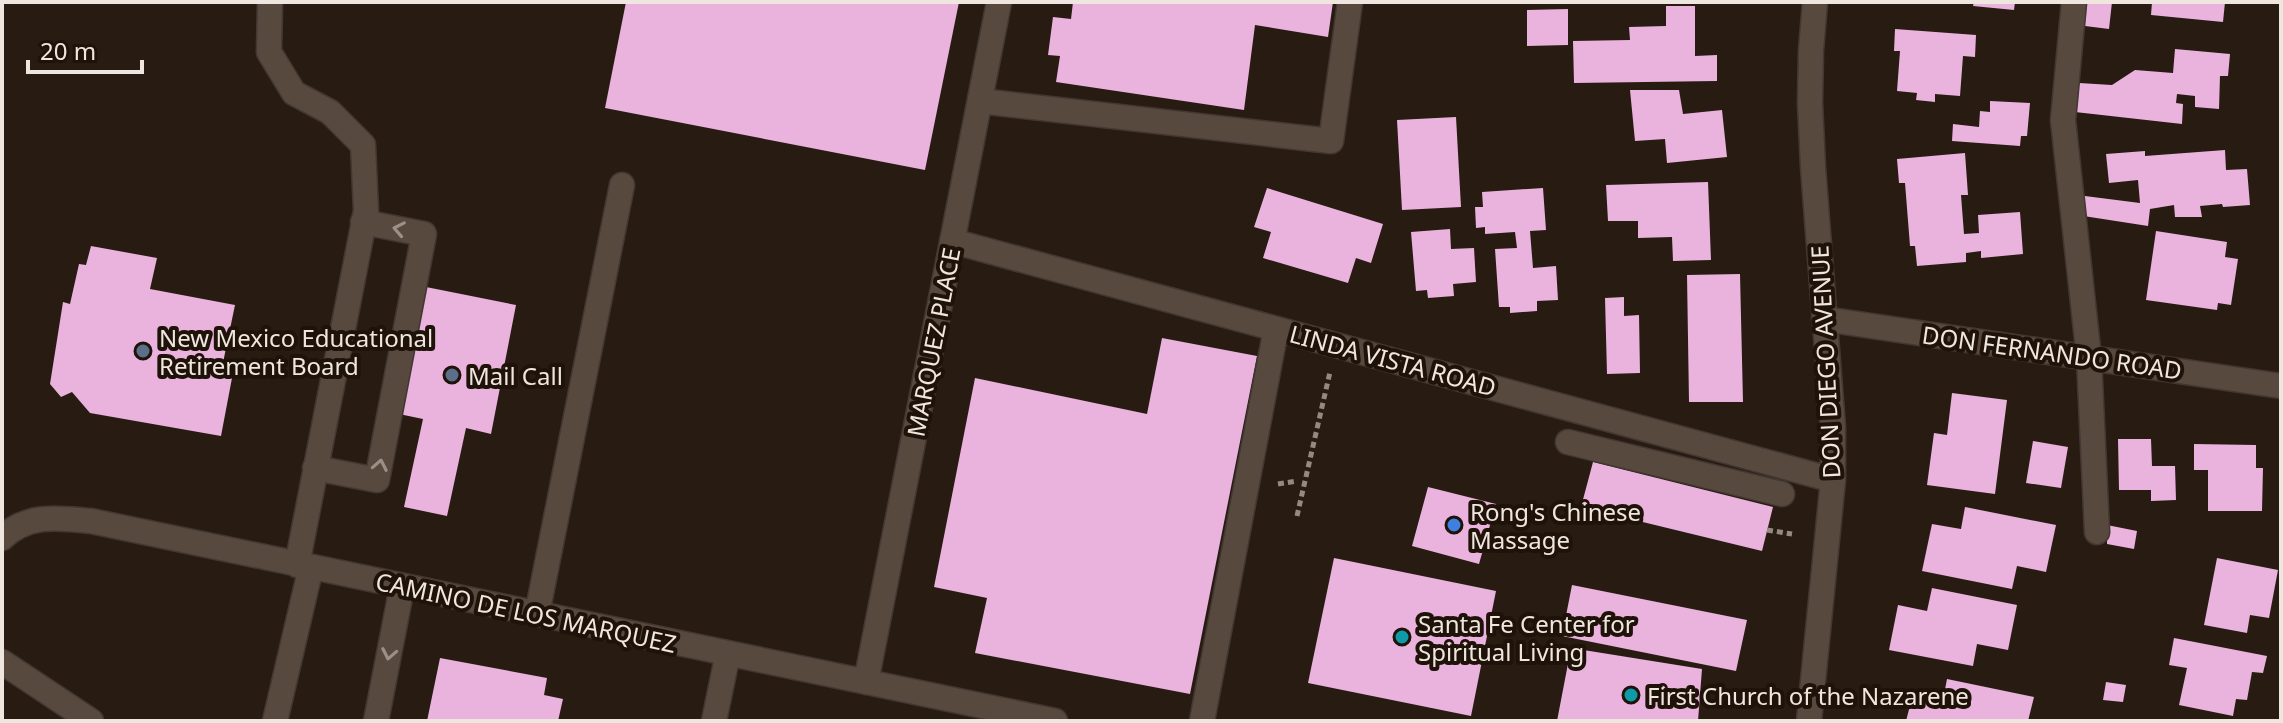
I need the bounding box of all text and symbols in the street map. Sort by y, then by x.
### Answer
scale bar [28,24,142,74]
text: 20 m [40,34,96,67]
one-way arrow [392,222,406,239]
street label: MARQUEZ PLACE [898,245,968,439]
street label: DON DIEGO AVENUE [1802,245,1848,479]
street label: LINDA VISTA ROAD [1286,317,1500,403]
street label: DON FERNANDO ROAD [1920,317,2184,387]
place label: New Mexico Educational Retirement Board [159,321,433,382]
marker: New Mexico Educational Retirement Board [134,342,152,360]
place label: Mail Call [468,359,563,392]
marker: Mail Call [443,366,461,384]
one-way arrow [370,458,387,471]
place label: Rong's Chinese Massage [1470,495,1641,556]
marker: Rong's Chinese Massage [1445,516,1463,534]
street label: CAMINO DE LOS MARQUEZ [373,564,679,660]
place label: Santa Fe Center for Spiritual Living [1418,607,1635,668]
marker: Santa Fe Center for Spiritual Living [1393,628,1411,646]
one-way arrow [381,647,398,660]
place label: First Church of the Nazarene [1647,679,1969,712]
marker: First Church of the Nazarene [1622,686,1640,704]

